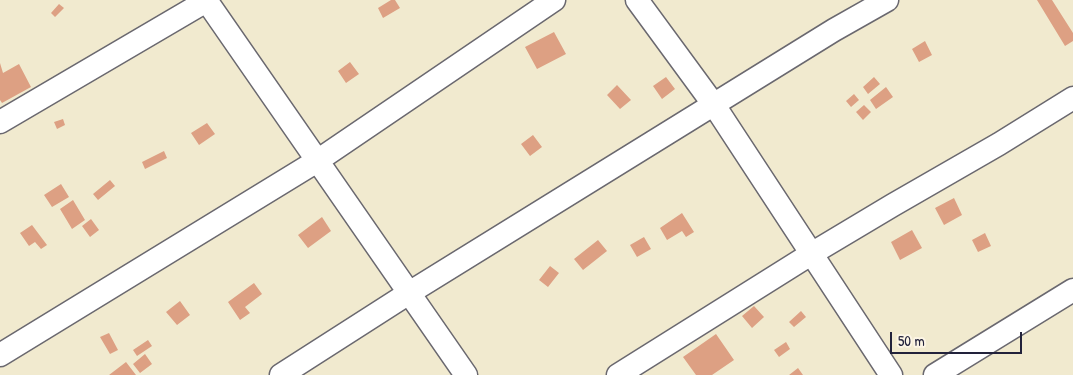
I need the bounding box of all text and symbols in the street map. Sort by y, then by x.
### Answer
scale bar [893,322,1026,354]
text: 50 m [898,330,925,351]

